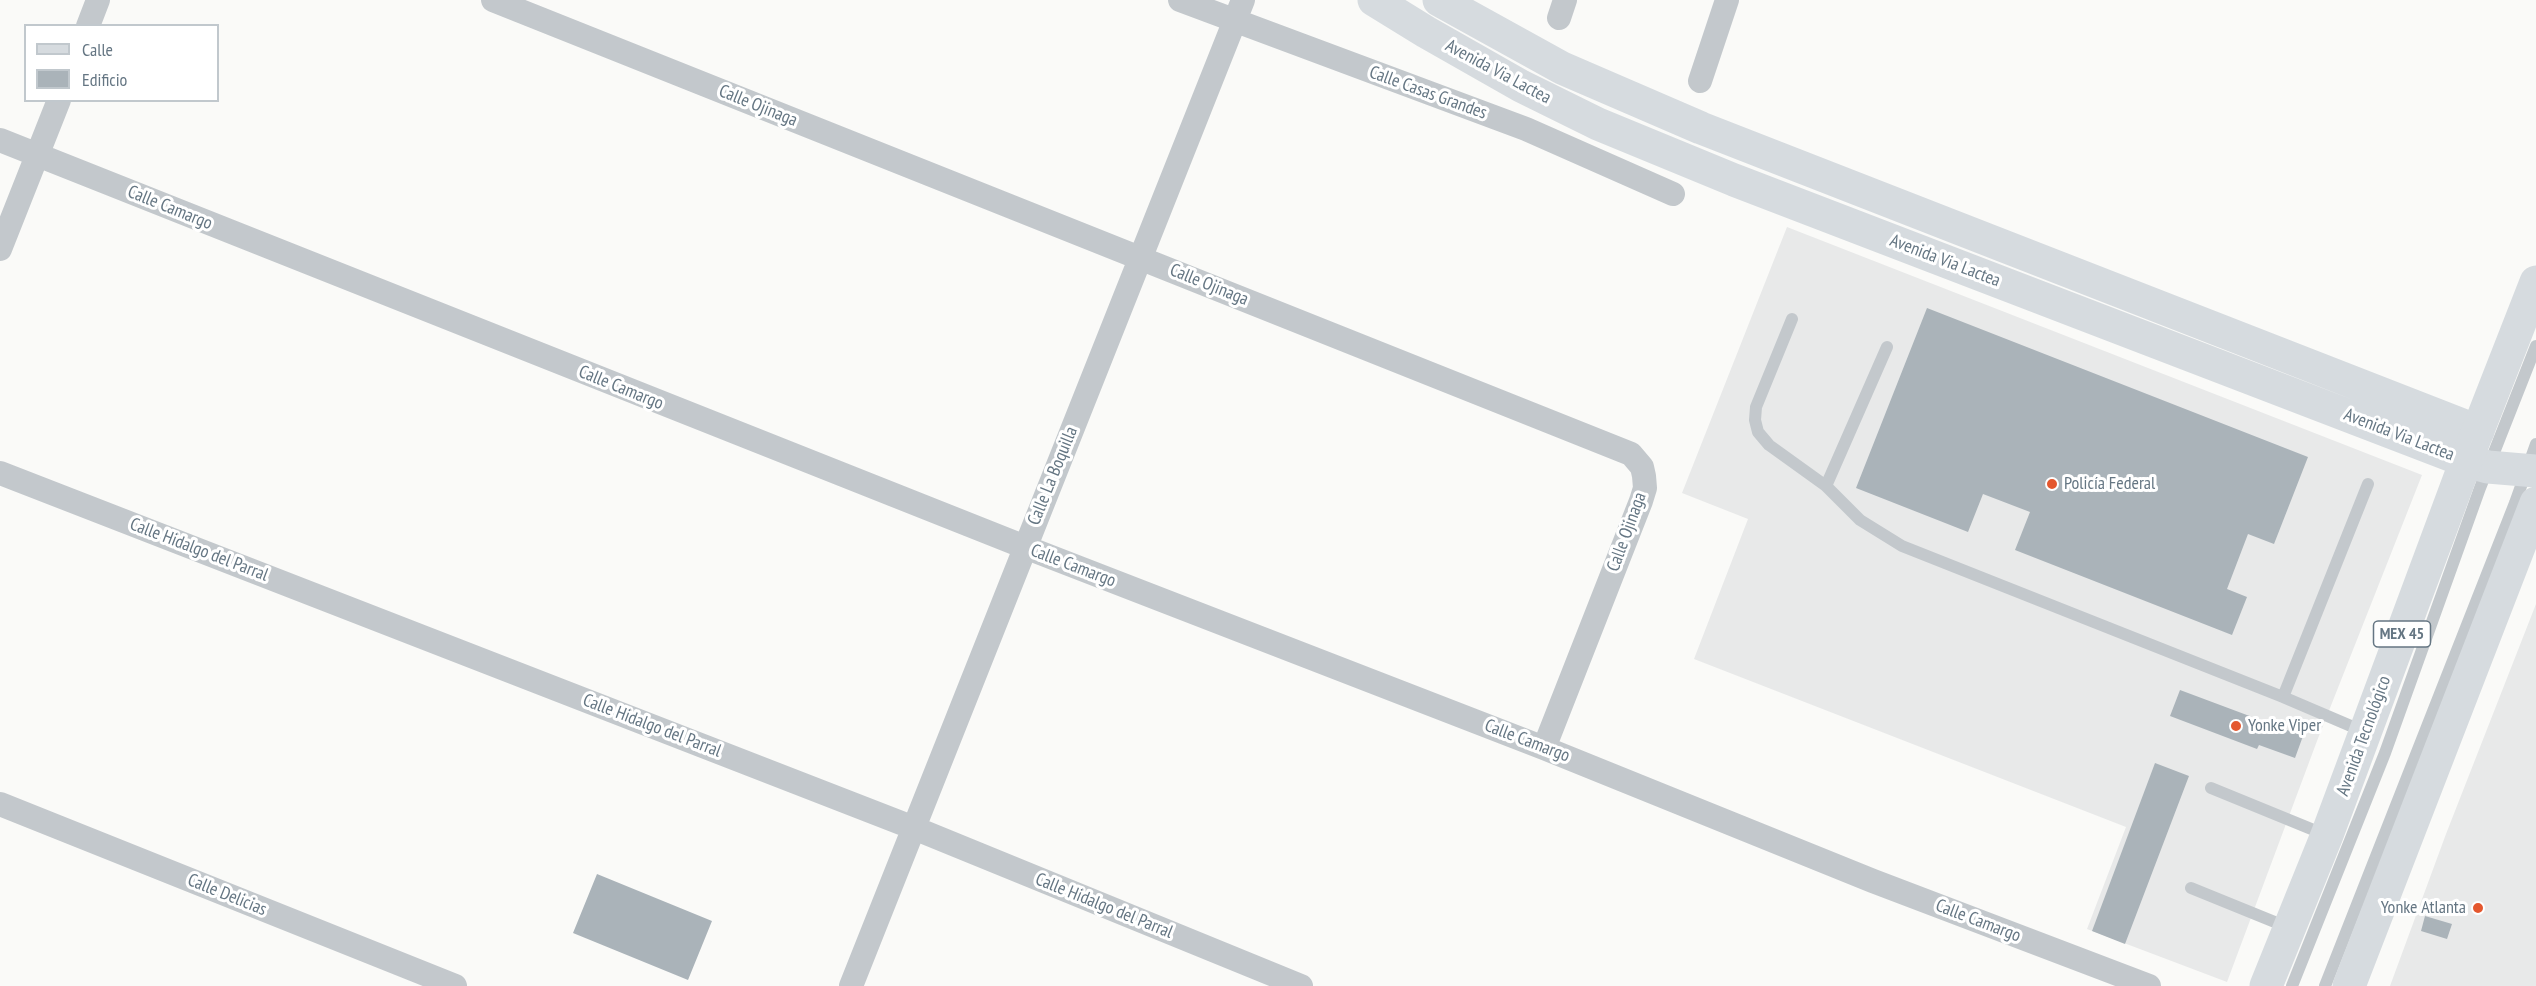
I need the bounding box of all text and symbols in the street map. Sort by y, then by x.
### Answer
legend [24,24,219,102]
street label: Avenida Via Lactea [1441,35,1555,109]
text: Calle [82,38,113,61]
street label: Calle Casas Grandes [1366,62,1490,124]
text: Edificio [82,68,127,91]
street label: Calle Ojinaga [716,81,800,131]
street label: Calle Camargo [124,181,216,235]
street label: Avenida Via Lactea [1887,230,2003,292]
street label: Calle Ojinaga [1167,260,1251,310]
street label: Calle Camargo [575,361,667,415]
street label: Avenida Via Lactea [2341,404,2457,466]
street label: Calle La Boquilla [1023,424,1083,528]
place label: Policía Federal [2064,473,2155,495]
marker: Policía Federal [2045,477,2059,491]
street label: Calle Ojinaga [1603,490,1651,574]
street label: Calle Hidalgo del Parral [127,514,271,586]
street label: Calle Camargo [1027,540,1119,592]
road number: MEX 45 [2374,621,2430,647]
street label: Avenida Tecnológico [2332,673,2396,799]
street label: Calle Hidalgo del Parral [580,690,724,762]
street label: Calle Camargo [1481,715,1573,767]
place label: Yonke Viper [2248,715,2321,737]
marker: Yonke Viper [2229,719,2243,733]
street label: Calle Delicias [184,869,270,921]
street label: Calle Hidalgo del Parral [1032,869,1176,943]
street label: Calle Camargo [1932,895,2024,947]
place label: Yonke Atlanta [2381,897,2466,919]
marker: Yonke Atlanta [2471,901,2485,915]

